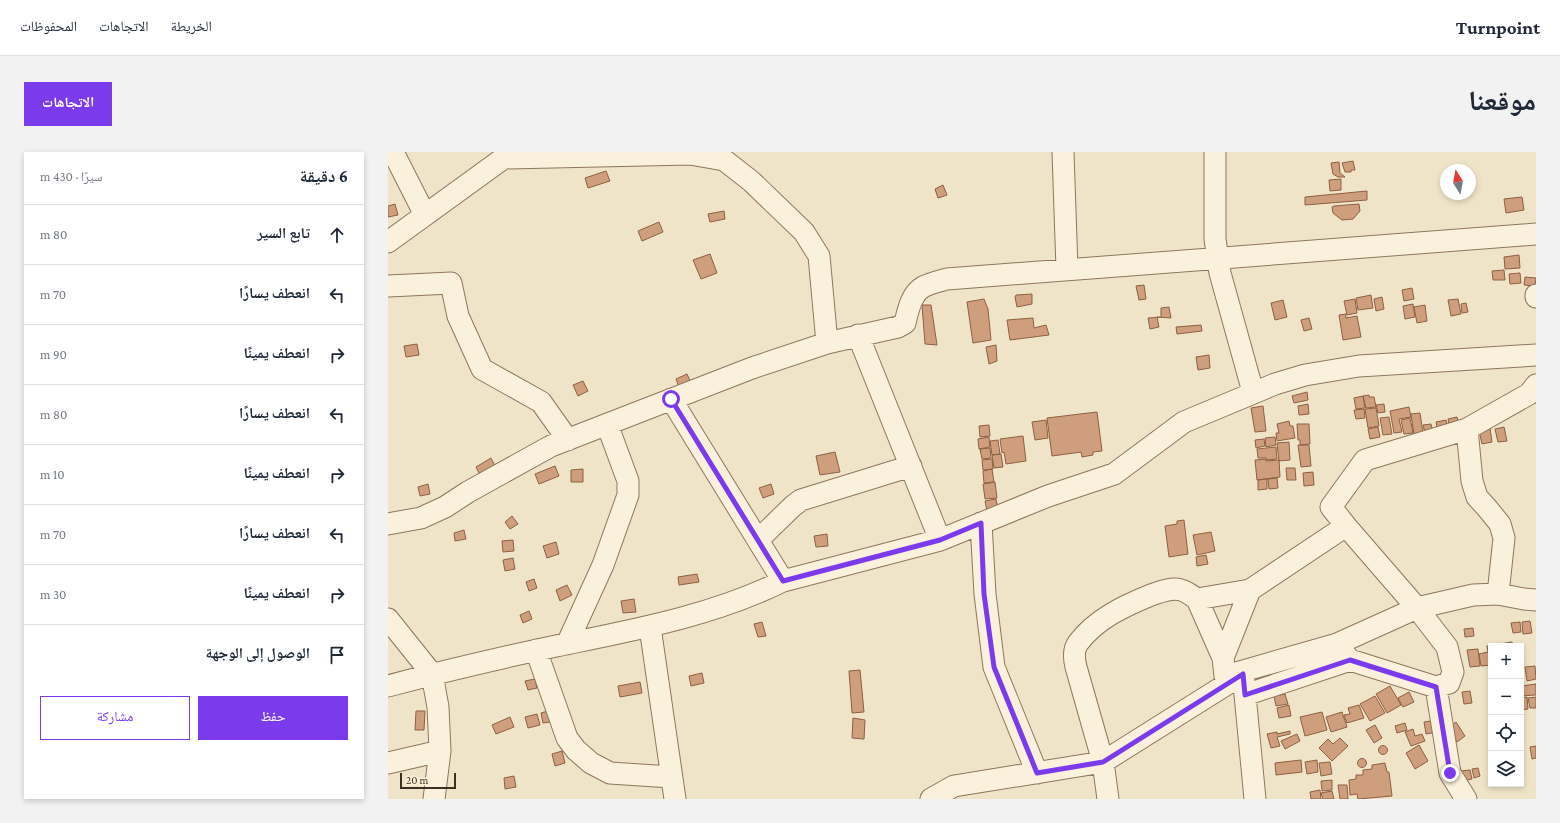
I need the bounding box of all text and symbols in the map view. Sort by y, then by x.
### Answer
text: Turnpoint [1456,17,1540,38]
text: المحفوظات [20,18,77,34]
text: الاتجاهات [99,18,149,34]
text: الخريطة [171,18,212,34]
button: الاتجاهات [24,82,112,126]
text: موقعنا [1468,85,1536,116]
north arrow [1440,164,1476,200]
text: 6 دقيقة [300,167,348,186]
text: سيرًا · 430 m [40,169,103,184]
icon: ahead [326,224,348,246]
text: تابع السير [257,225,310,241]
text: 80 m [40,227,67,242]
icon: left [326,284,348,306]
text: انعطف يسارًا [239,285,310,301]
text: 70 m [40,287,66,302]
icon: right [326,344,348,366]
text: انعطف يمينًا [243,345,310,361]
text: 90 m [40,347,67,362]
route start [662,390,680,408]
icon: left [326,404,348,426]
text: انعطف يسارًا [239,405,310,421]
text: 80 m [40,407,67,422]
icon: right [326,464,348,486]
text: انعطف يمينًا [243,465,310,481]
text: 10 m [40,467,65,482]
icon: left [326,524,348,546]
text: انعطف يسارًا [239,525,310,541]
text: 70 m [40,527,66,542]
icon: right [326,584,348,606]
text: انعطف يمينًا [243,585,310,601]
text: 30 m [40,587,66,602]
map controls [1488,643,1524,787]
button: + [1488,643,1524,679]
icon: arrive [326,644,348,666]
text: الوصول إلى الوجهة [206,645,310,661]
button: − [1488,679,1524,715]
button: مشاركة [40,696,190,740]
button: حفظ [198,696,348,740]
button: locate [1488,715,1524,751]
button: layers [1488,751,1524,787]
route end [1441,764,1459,782]
scale bar [400,771,456,790]
text: 20 m [406,774,428,786]

